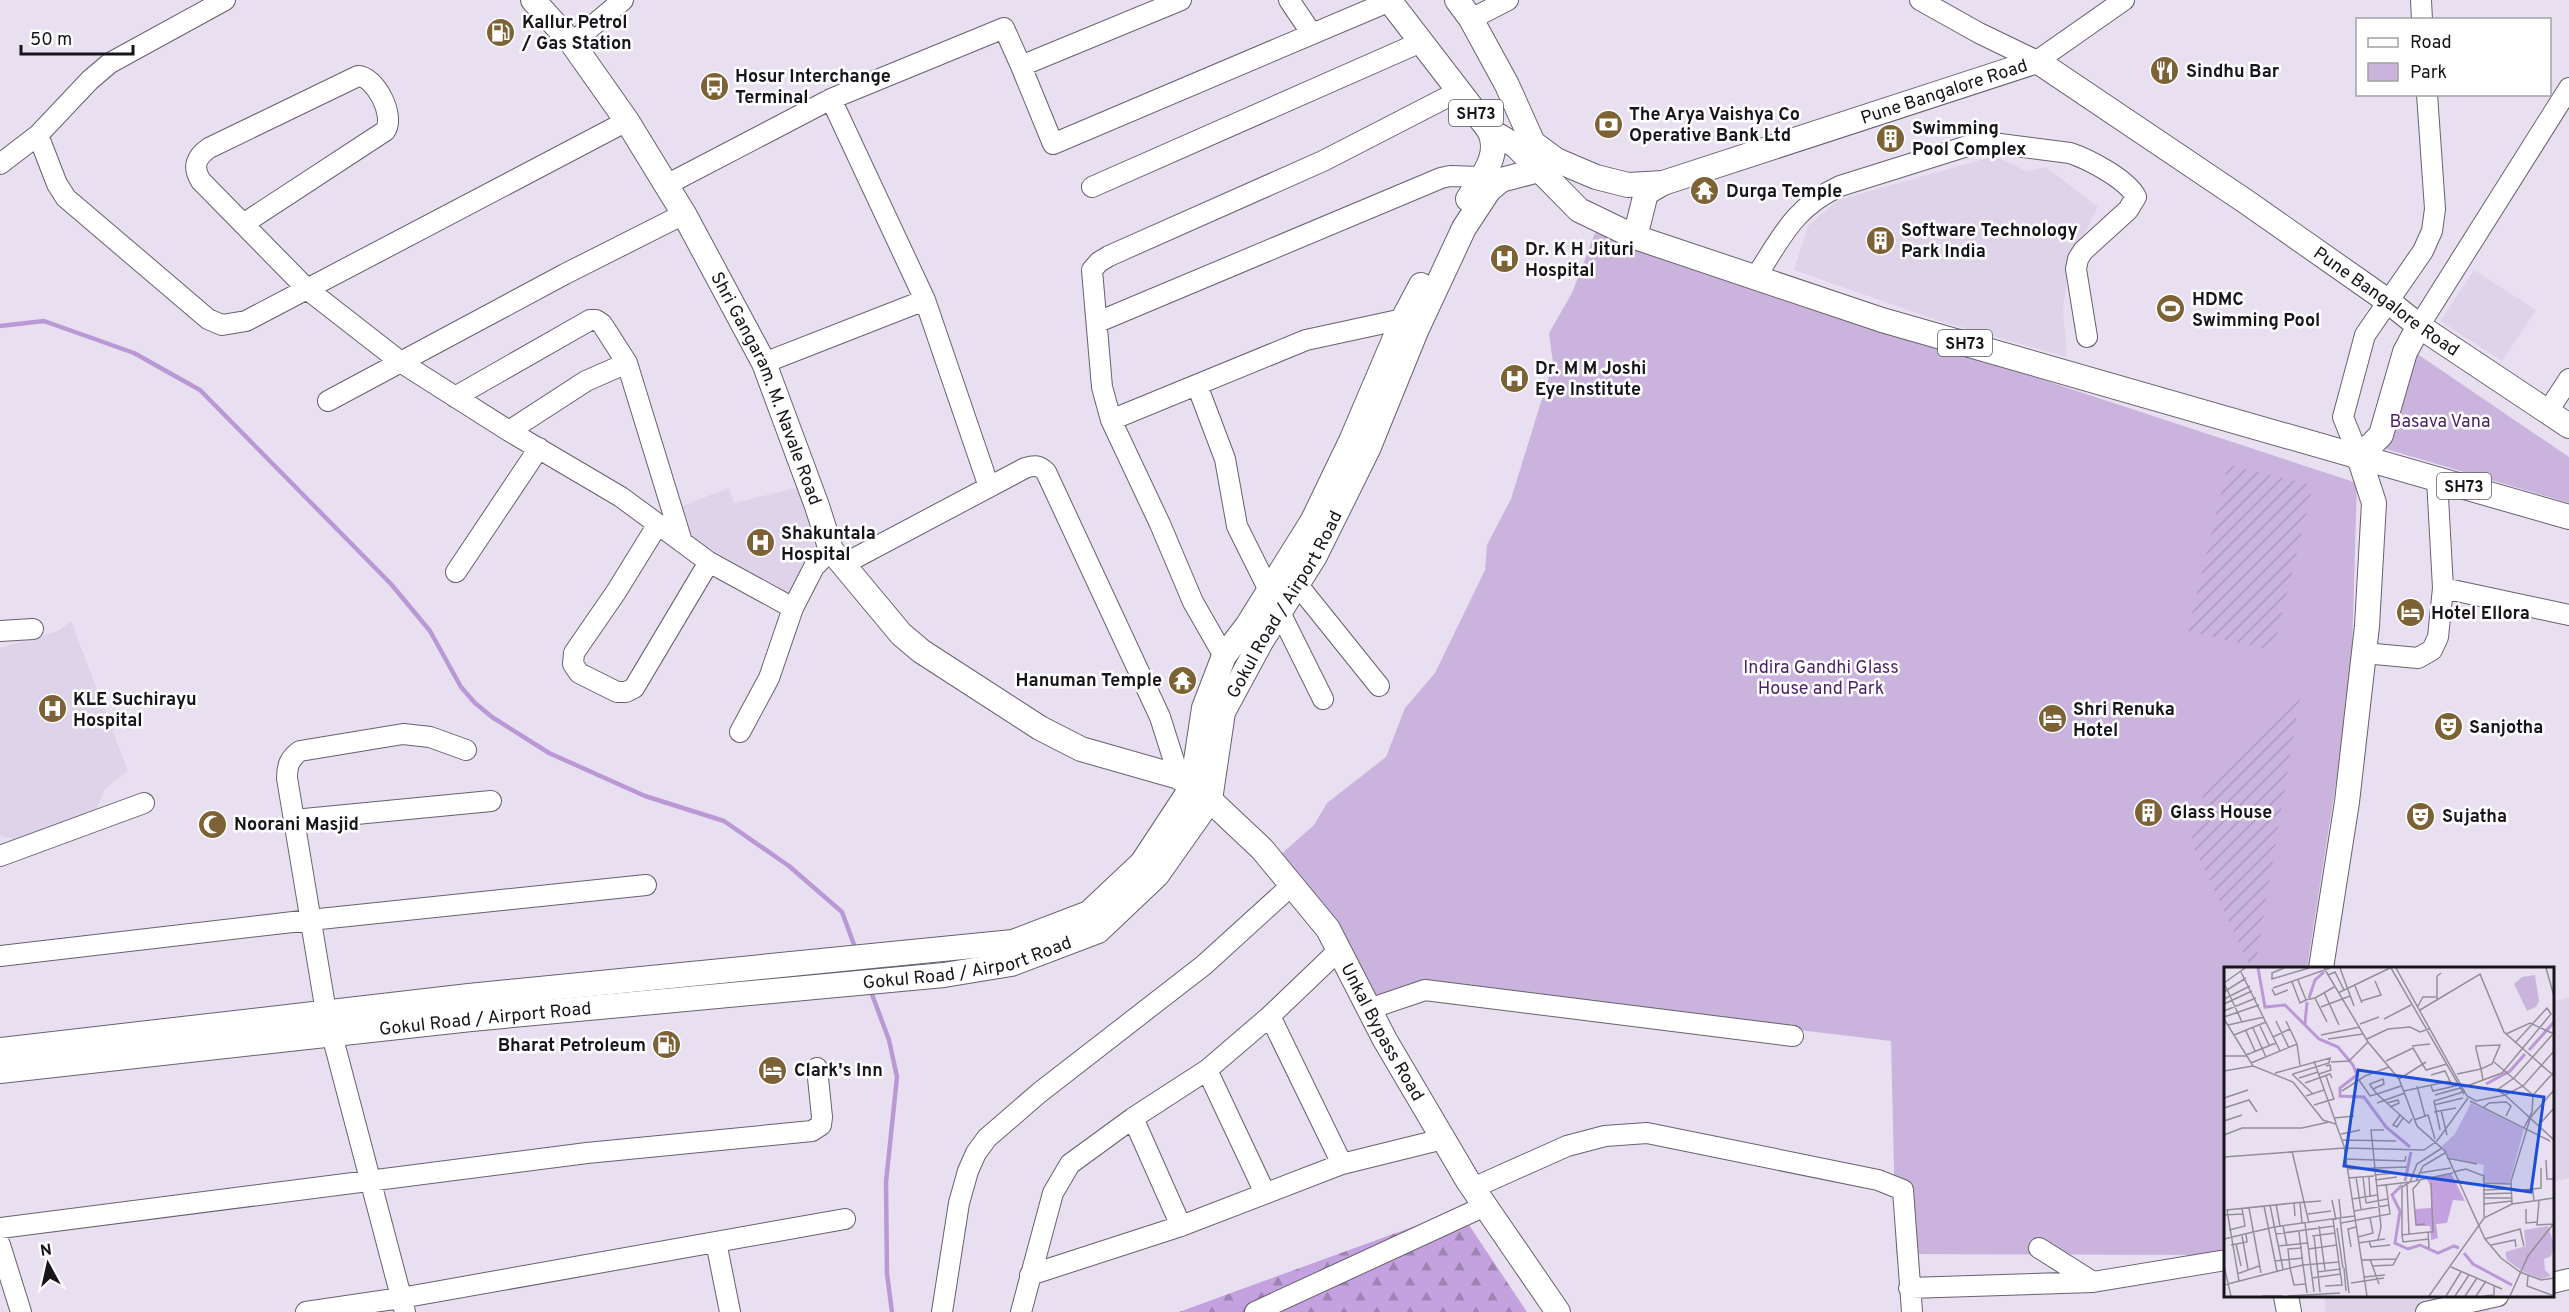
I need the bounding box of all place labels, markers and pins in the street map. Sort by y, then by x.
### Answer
place label: Kallur Petrol / Gas Station [521,12,632,56]
fuel station icon: Kallur Petrol / Gas Station [485,16,517,48]
restaurant icon: Sindhu Bar [2149,55,2181,87]
place label: Sindhu Bar [2186,61,2280,84]
place label: Hosur Interchange Terminal [735,66,891,110]
bus stop icon: Hosur Interchange Terminal [698,70,730,102]
place label: The Arya Vaishya Co Operative Bank Ltd [1629,104,1800,148]
bank icon: The Arya Vaishya Co Operative Bank Ltd [1592,108,1624,140]
place label: Swimming Pool Complex [1912,118,2026,162]
building icon: Swimming Pool Complex [1875,122,1907,154]
temple icon: Durga Temple [1689,175,1721,207]
place label: Durga Temple [1726,181,1842,204]
place label: Software Technology Park India [1901,220,2078,264]
building icon: Software Technology Park India [1864,224,1896,256]
place label: Dr. K H Jituri Hospital [1525,239,1634,283]
hospital icon: Dr. K H Jituri Hospital [1488,243,1520,275]
place label: HDMC Swimming Pool [2192,289,2320,333]
sports icon: HDMC Swimming Pool [2155,293,2187,325]
place label: Dr. M M Joshi Eye Institute [1535,358,1646,402]
hospital icon: Dr. M M Joshi Eye Institute [1498,362,1530,394]
place label: Shakuntala Hospital [781,523,876,567]
hospital icon: Shakuntala Hospital [744,527,776,559]
hotel icon: Hotel Ellora [2394,597,2426,629]
place label: Hotel Ellora [2431,603,2530,626]
temple icon: Hanuman Temple [1167,664,1199,696]
place label: Hanuman Temple [1016,670,1162,693]
place label: KLE Suchirayu Hospital [73,689,197,733]
hospital icon: KLE Suchirayu Hospital [36,693,68,725]
place label: Shri Renuka Hotel [2073,699,2175,743]
hotel icon: Shri Renuka Hotel [2036,703,2068,735]
theatre icon: Sanjotha [2432,711,2464,743]
place label: Sanjotha [2469,717,2543,740]
building icon: Glass House [2133,796,2165,828]
theatre icon: Sujatha [2405,800,2437,832]
place label: Glass House [2170,802,2272,825]
place label: Sujatha [2442,806,2507,829]
mosque icon: Noorani Masjid [197,808,229,840]
place label: Noorani Masjid [234,814,359,837]
fuel station icon: Bharat Petroleum [651,1029,683,1061]
place label: Bharat Petroleum [498,1035,646,1058]
hotel icon: Clark's Inn [757,1054,789,1086]
place label: Clark's Inn [794,1060,883,1083]

